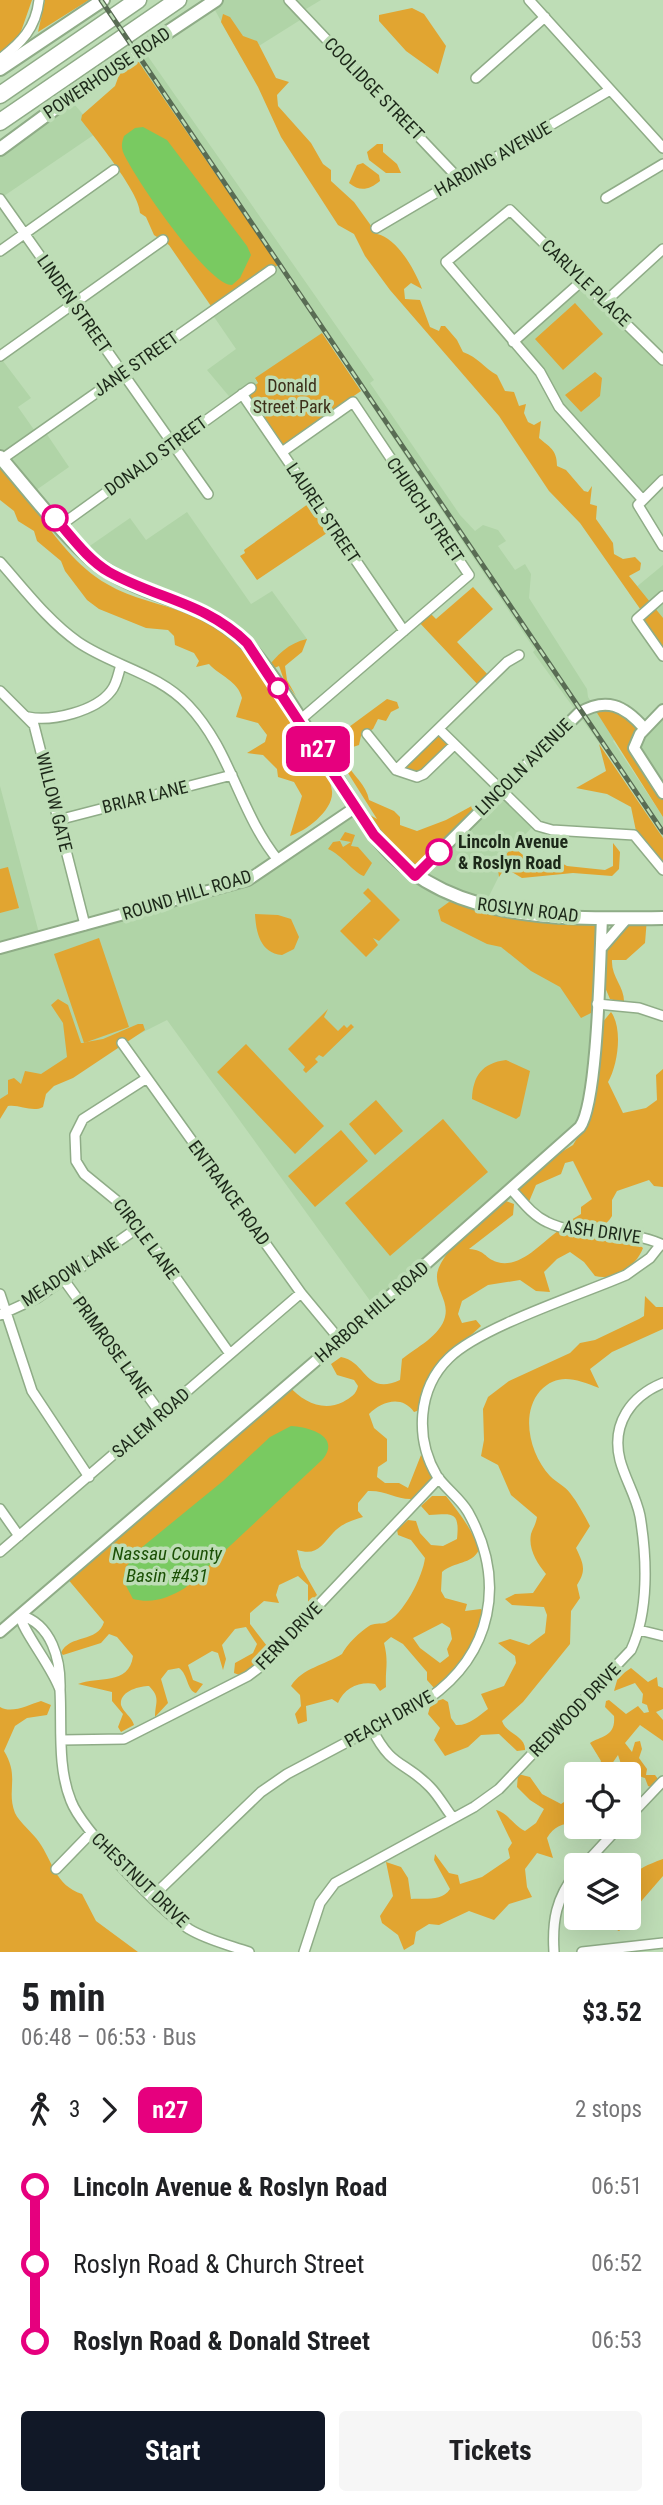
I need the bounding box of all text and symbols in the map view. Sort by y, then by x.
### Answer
street label: POWERHOUSE ROAD [39,22,174,123]
street label: COOLIDGE STREET [320,33,429,144]
street label: HARDING AVENUE [431,117,555,200]
street label: CARLYLE PLACE [537,235,635,330]
street label: LINDEN STREET [33,251,116,357]
street label: JANE STREET [89,327,182,401]
park label: Donald Street Park [253,375,331,417]
street label: DONALD STREET [100,411,211,500]
street label: CHURCH STREET [383,453,468,566]
street label: LAUREL STREET [282,459,365,567]
unlabelled marker [42,505,68,531]
unlabelled marker [268,678,288,698]
street label: LINCOLN AVENUE [471,714,576,819]
line badge: n27 [278,726,358,772]
text: n27 [300,735,336,763]
street label: WILLOW GATE [32,750,77,854]
street label: BRIAR LANE [100,776,190,817]
place label: Lincoln Avenue & Roslyn Road [458,831,568,873]
marker: Lincoln Avenue & Roslyn Road [426,839,452,865]
street label: ROUND HILL ROAD [120,865,254,924]
street label: ROSLYN ROAD [476,893,580,926]
street label: ENTRANCE ROAD [184,1136,274,1249]
street label: CIRCLE LANE [109,1194,183,1283]
street label: ASH DRIVE [562,1216,642,1247]
street label: MEADOW LANE [17,1233,122,1311]
street label: HARBOR HILL ROAD [311,1257,433,1367]
street label: PRIMROSE LANE [69,1292,156,1401]
street label: SALEM ROAD [108,1383,194,1462]
water label: Nassau County Basin #431 [112,1542,223,1587]
street label: FERN DRIVE [251,1597,326,1674]
street label: REDWOOD DRIVE [525,1658,625,1761]
street label: PEACH DRIVE [341,1686,437,1752]
map controls [564,1762,641,1930]
button: locate [564,1762,641,1839]
street label: CHESTNUT DRIVE [87,1828,193,1931]
button: layers [564,1853,641,1930]
text: 5 min [21,1976,105,2020]
text: $3.52 [582,1997,642,2027]
text: 06:48 – 06:53 · Bus [21,2024,197,2051]
icon: walk [21,2091,59,2129]
icon: forward [90,2091,128,2129]
text: 3 [69,2096,80,2123]
text: n27 [152,2096,188,2124]
text: 2 stops [575,2096,642,2123]
text: Lincoln Avenue & Roslyn Road [73,2172,387,2202]
text: 06:51 [591,2173,642,2200]
text: Roslyn Road & Church Street [73,2249,364,2279]
text: 06:52 [591,2250,642,2277]
text: Roslyn Road & Donald Street [73,2326,370,2356]
text: 06:53 [591,2327,642,2354]
button: Start [21,2411,325,2491]
button: Tickets [339,2411,642,2491]

